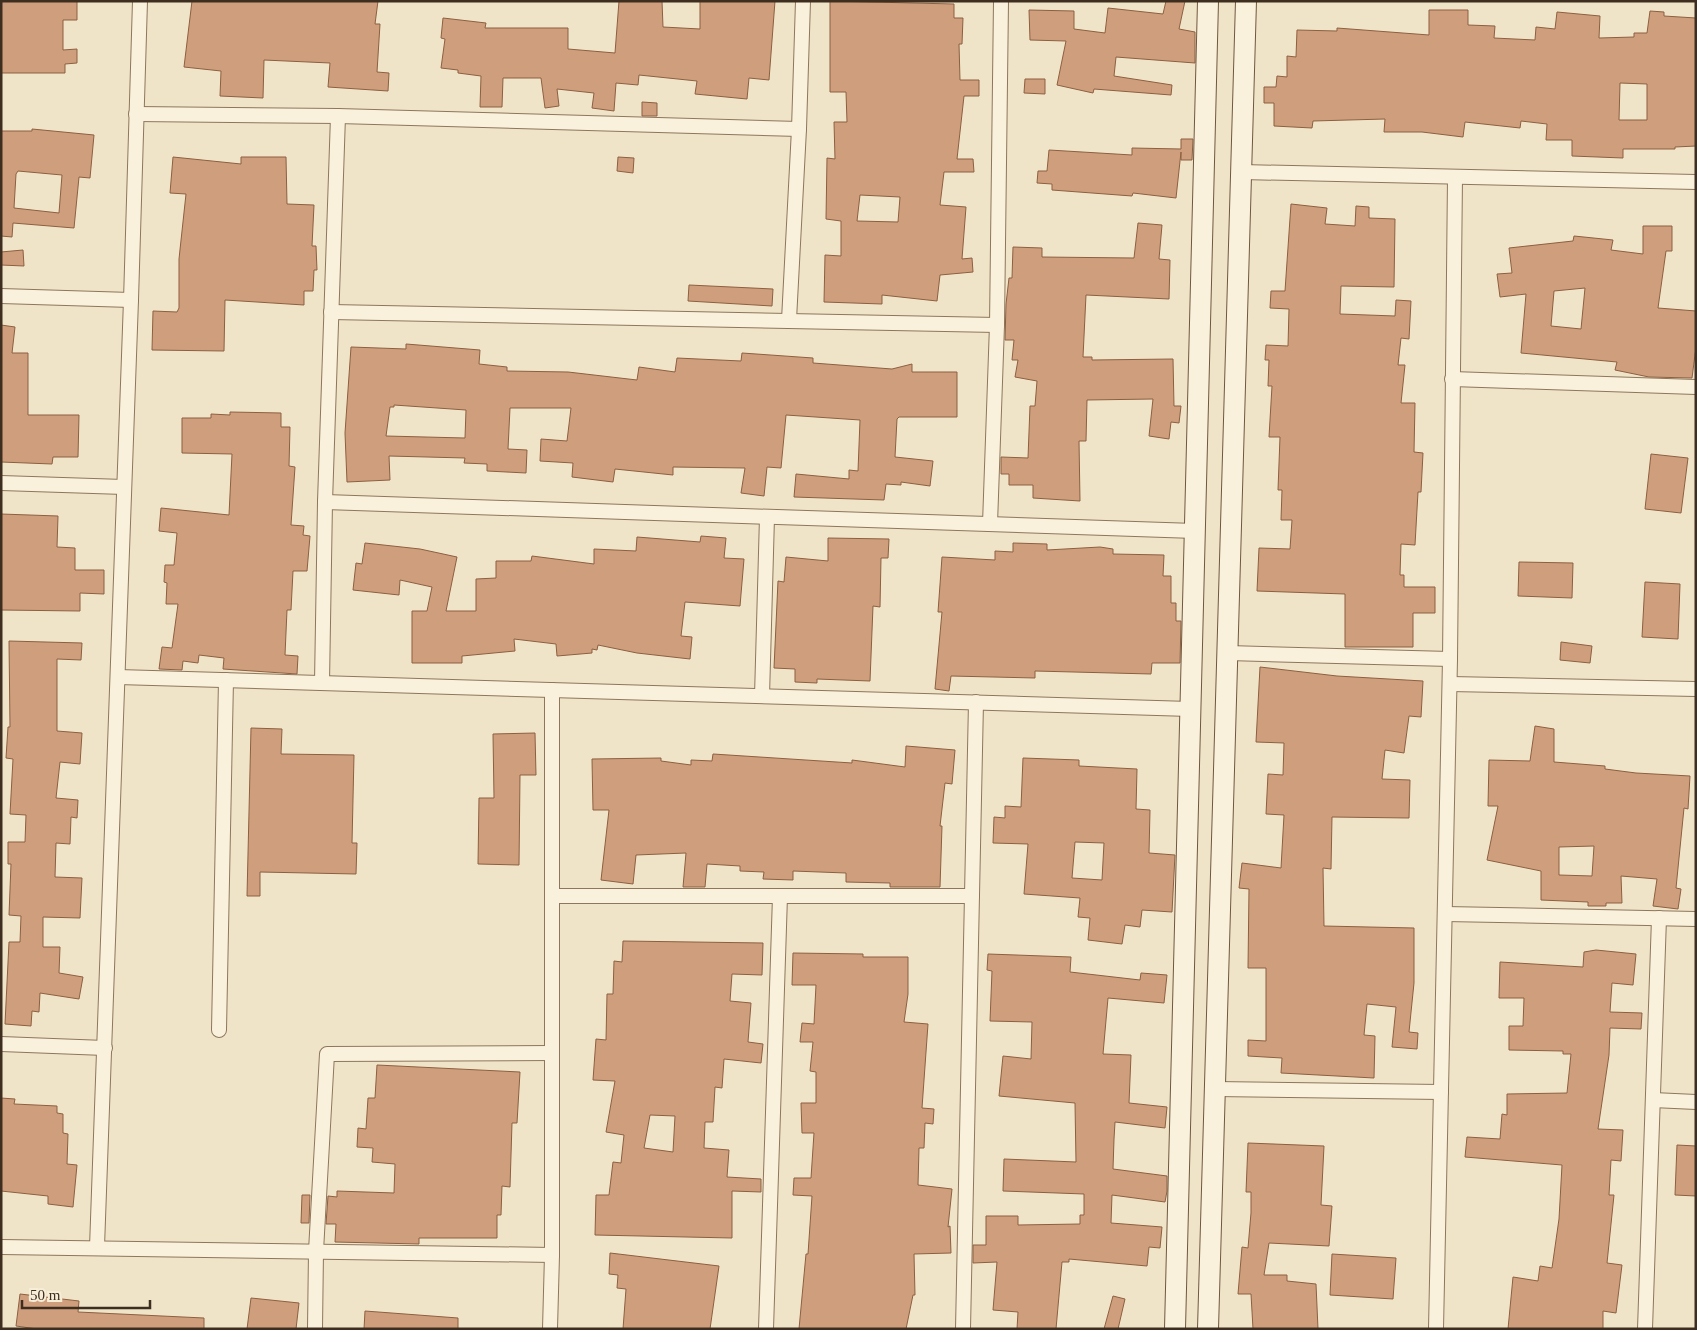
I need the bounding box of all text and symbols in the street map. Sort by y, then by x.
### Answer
scale bar [22,1278,150,1310]
text: 50 m [30,1287,61,1303]

